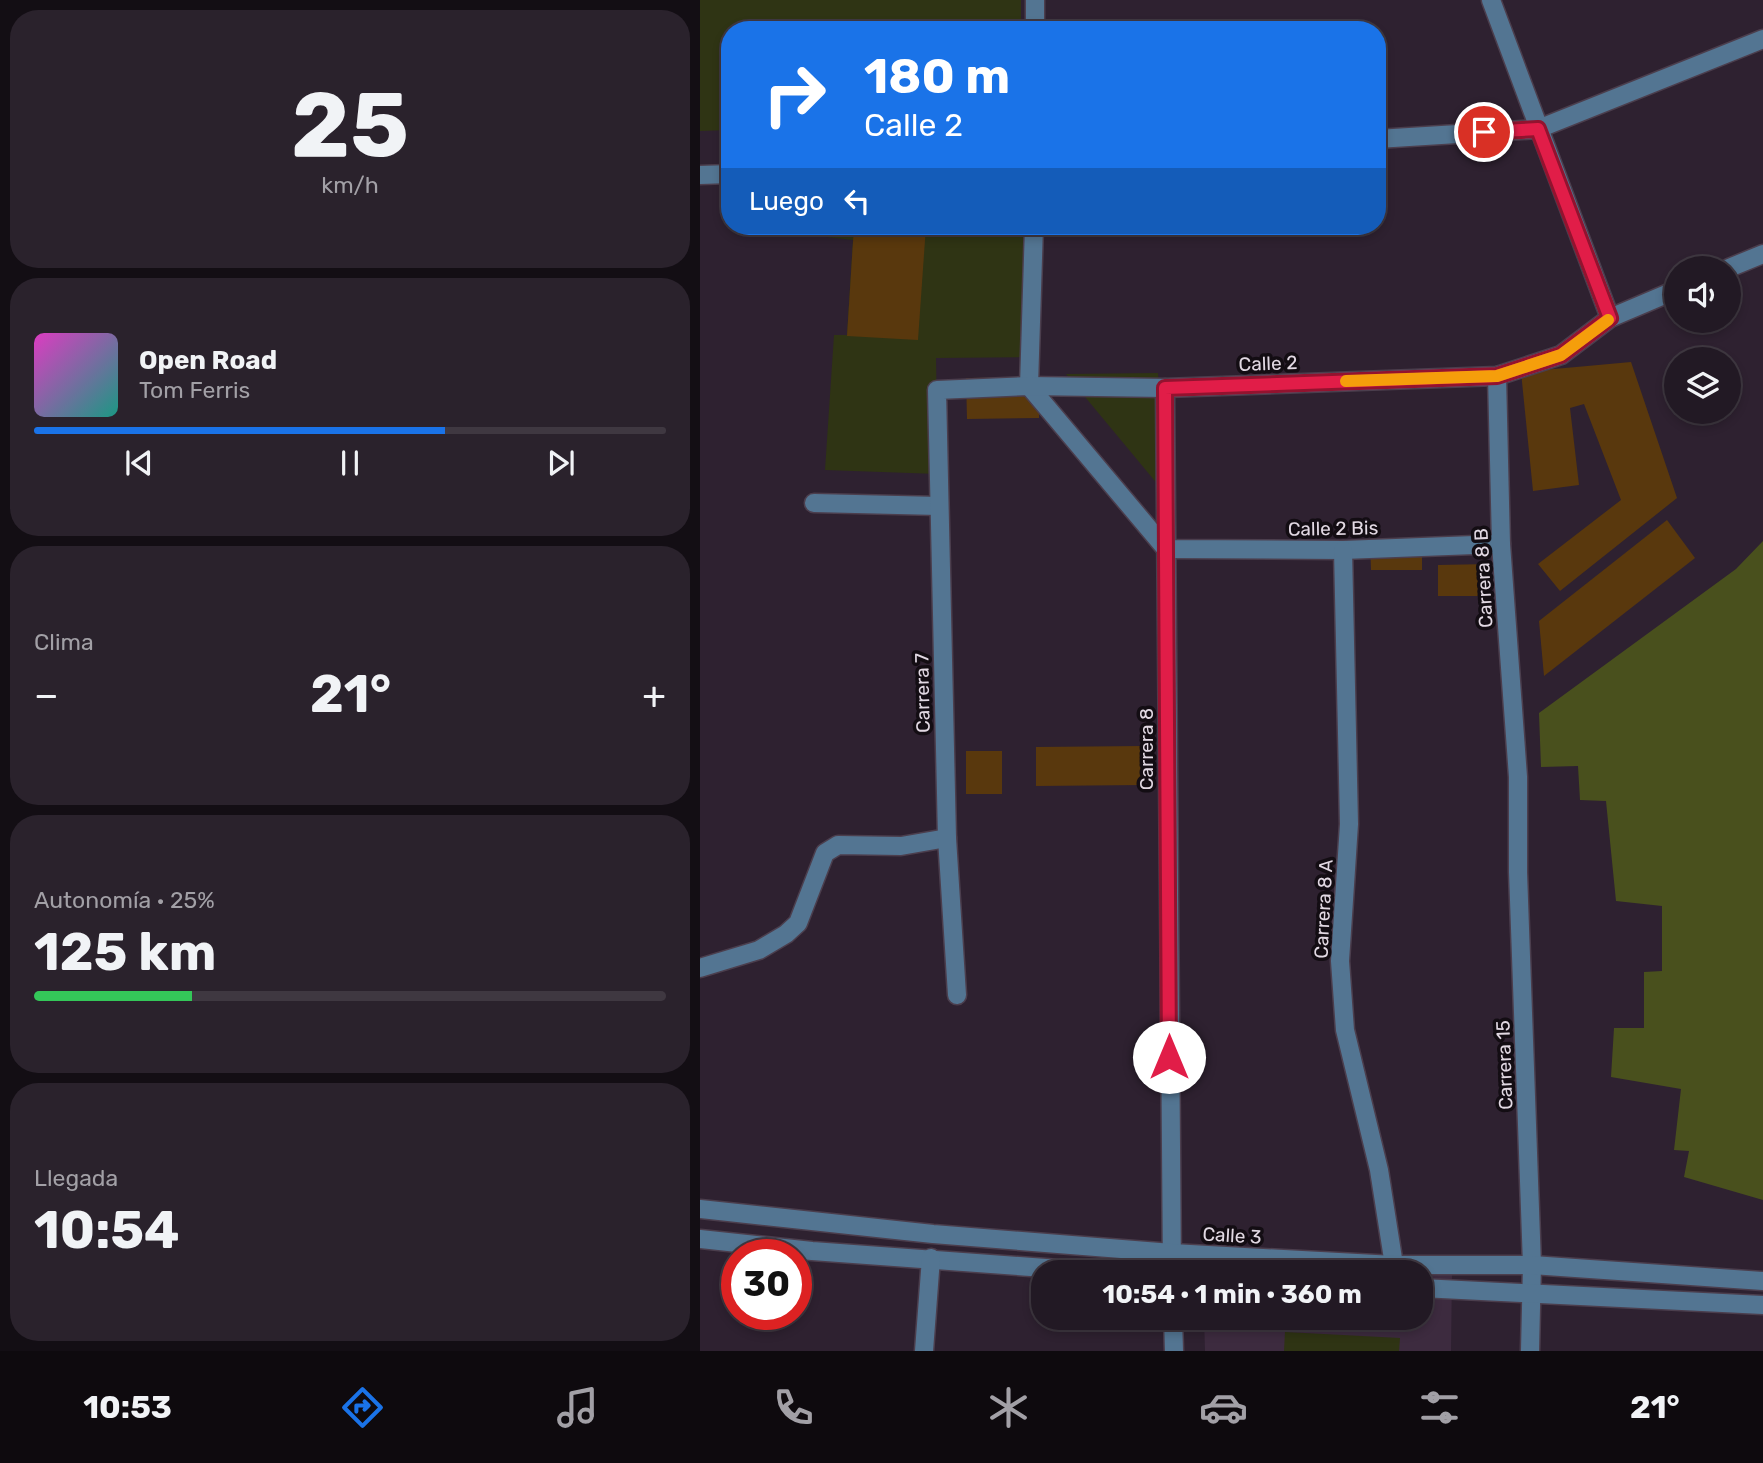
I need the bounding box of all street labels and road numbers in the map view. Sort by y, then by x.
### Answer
street label: Calle 2 [1238,351,1298,376]
street label: Calle 2 Bis [1288,516,1378,541]
street label: Carrera 8 B [1469,528,1498,628]
street label: Carrera 7 [910,653,935,733]
street label: Carrera 8 [1135,708,1158,790]
street label: Carrera 8 A [1309,859,1338,959]
street label: Carrera 15 [1491,1020,1518,1110]
street label: Calle 3 [1202,1222,1262,1249]

